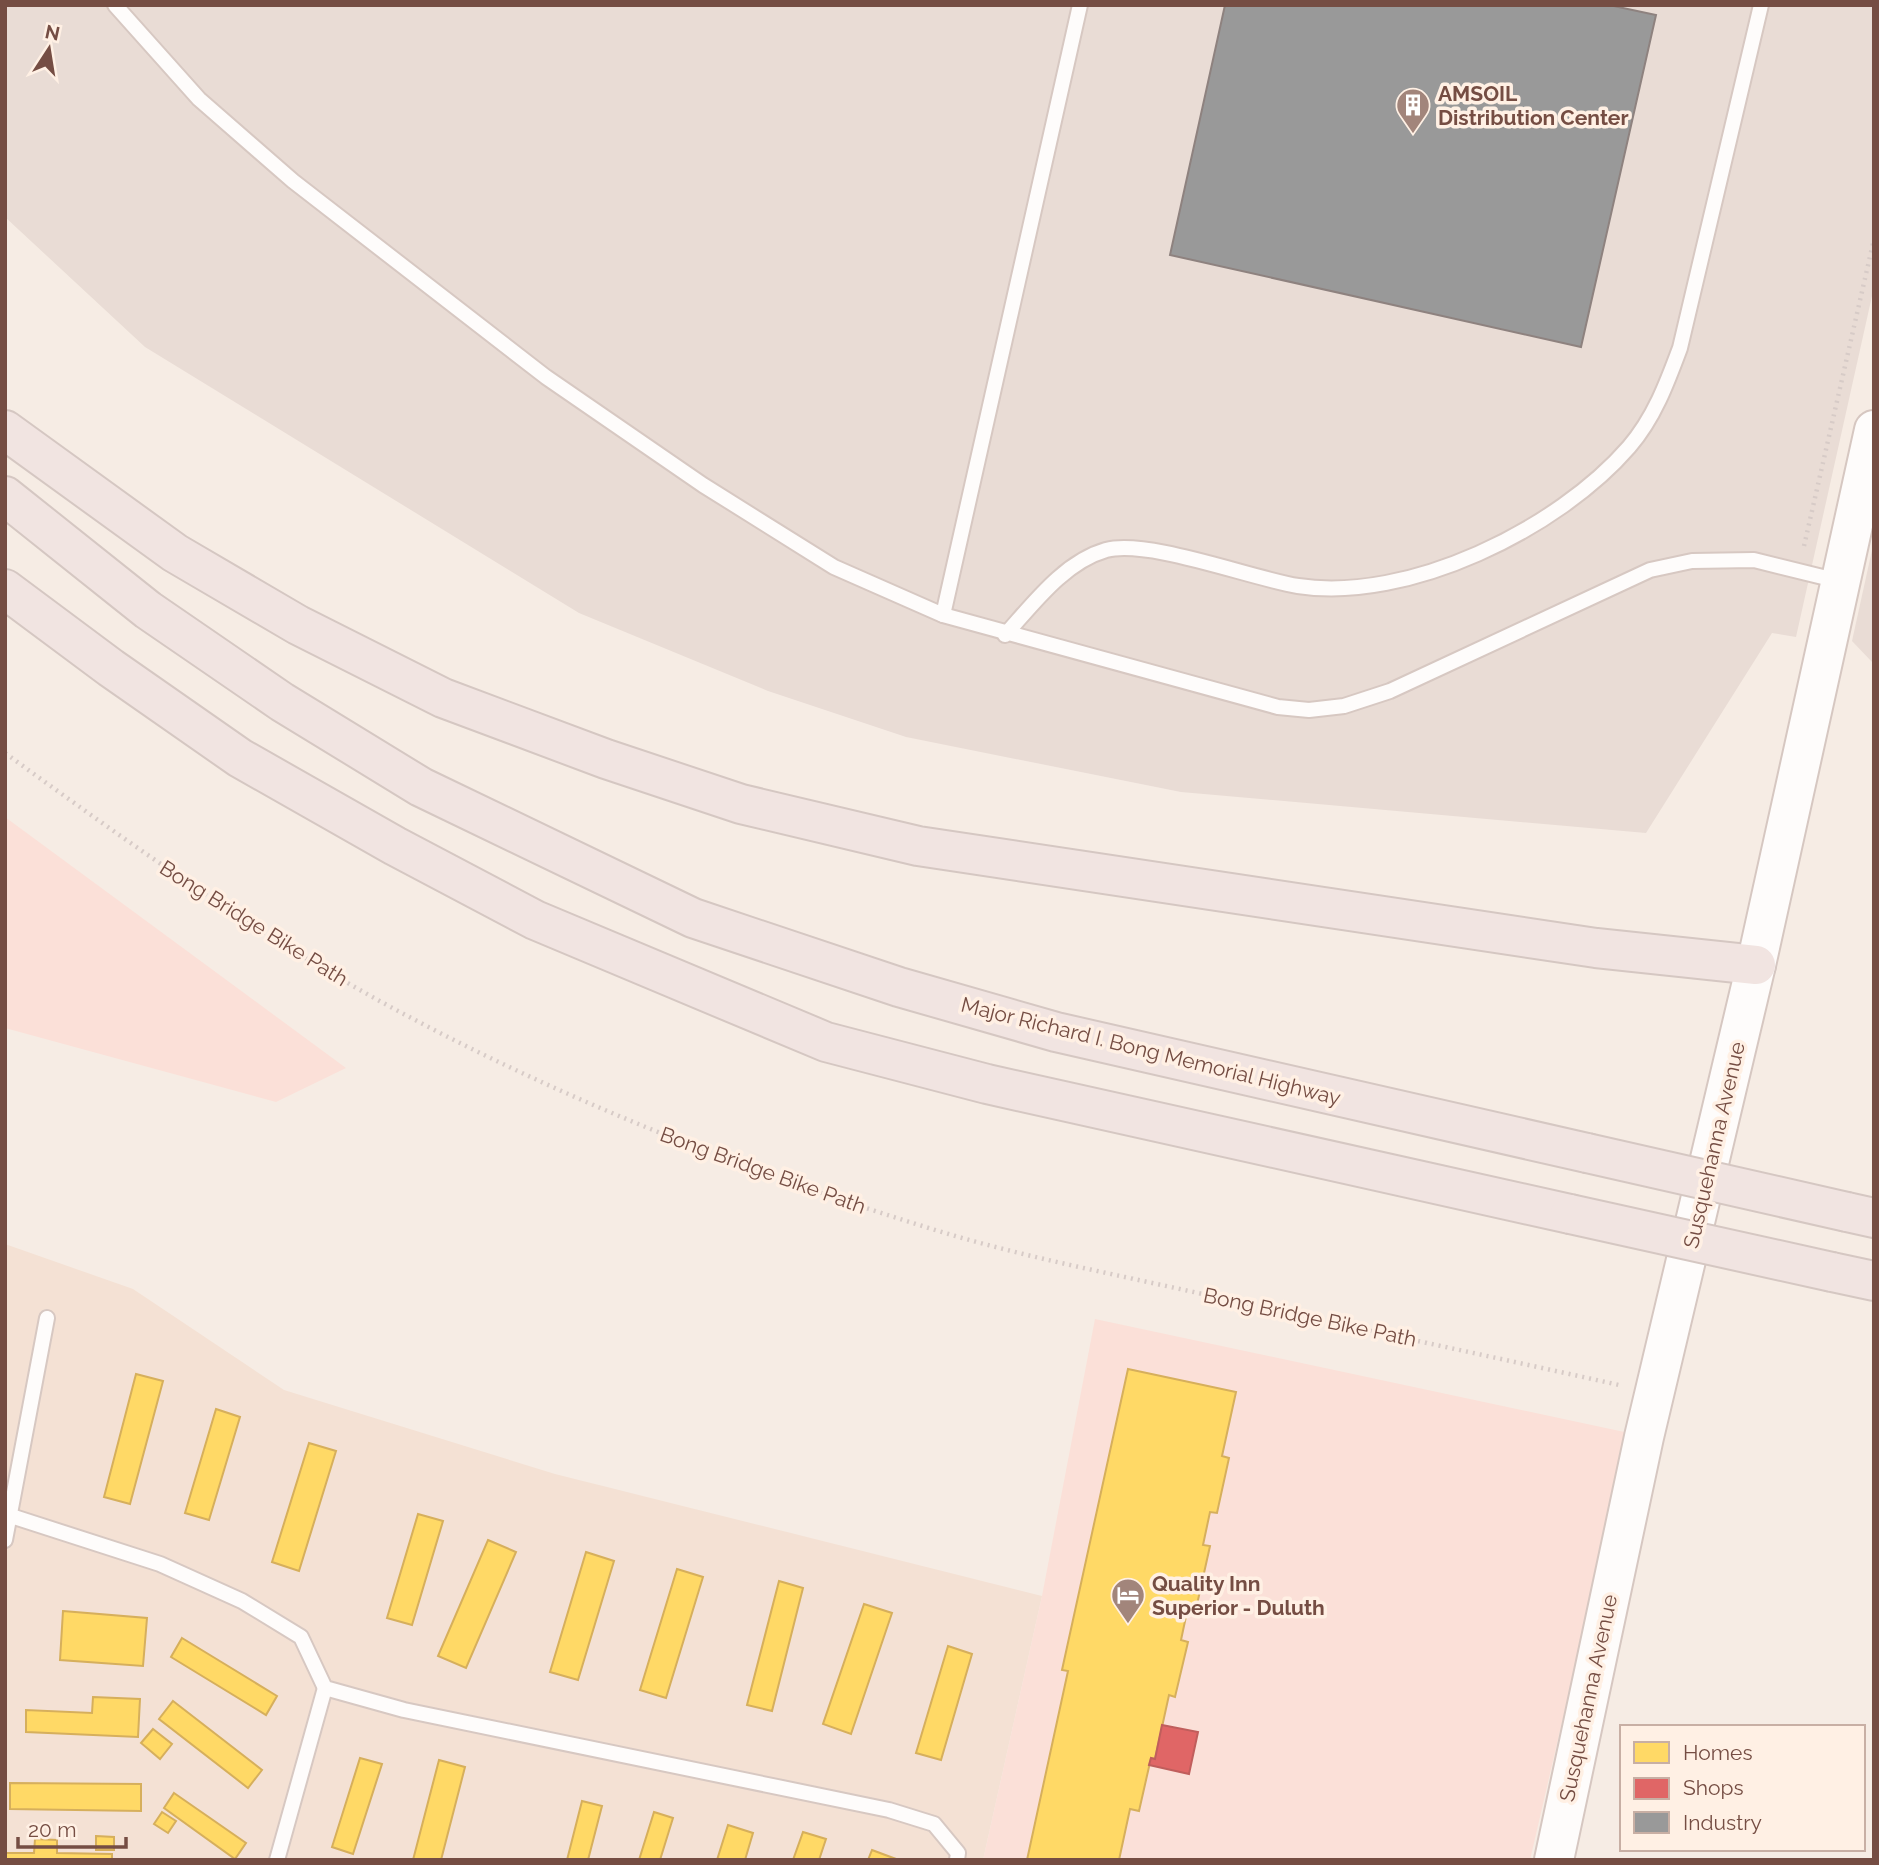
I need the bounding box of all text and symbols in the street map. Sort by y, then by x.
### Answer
north arrow [14,14,84,84]
text: N [43,20,62,45]
place label: AMSOIL Distribution Center [1438,81,1629,130]
building icon: AMSOIL Distribution Center [1394,86,1432,135]
street label: Bong Bridge Bike Path [155,855,353,991]
street label: Major Richard I. Bong Memorial Highway [959,992,1343,1110]
street label: Susquehanna Avenue [1678,1039,1750,1251]
street label: Bong Bridge Bike Path [657,1121,869,1219]
street label: Bong Bridge Bike Path [1201,1282,1419,1352]
place label: Quality Inn Superior - Duluth [1152,1571,1325,1620]
hotel icon: Quality Inn Superior - Duluth [1109,1576,1147,1625]
street label: Susquehanna Avenue [1554,1592,1622,1804]
legend [1620,1725,1865,1851]
text: Homes [1683,1740,1753,1765]
text: Shops [1683,1775,1744,1800]
scale bar [18,1806,126,1850]
text: Industry [1683,1810,1762,1835]
text: 20 m [28,1817,76,1842]

